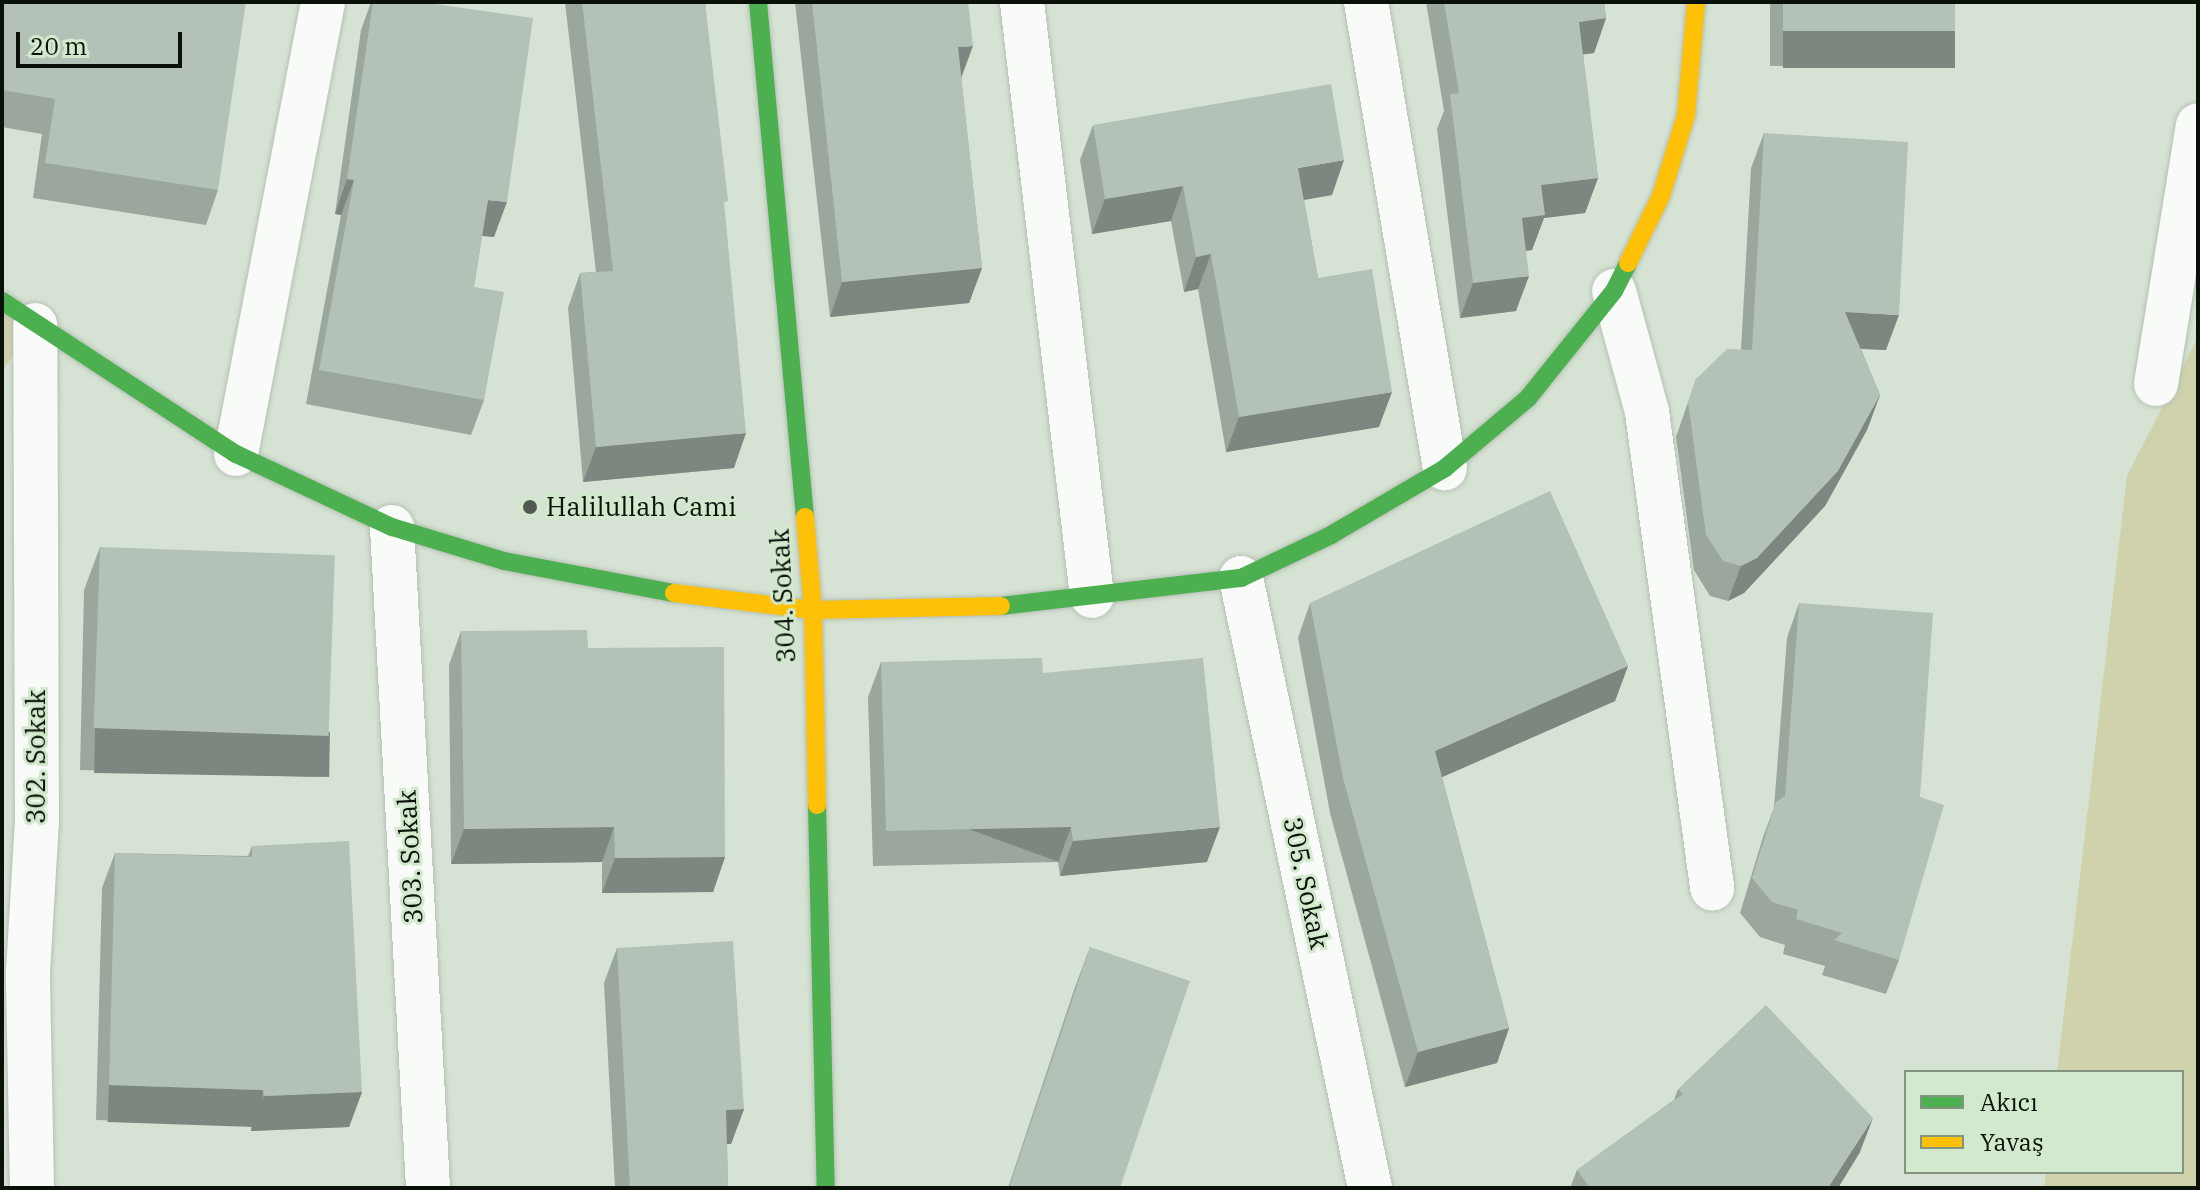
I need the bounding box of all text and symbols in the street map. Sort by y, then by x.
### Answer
scale bar [20,16,186,66]
text: 20 m [30,30,87,62]
place label: Halilullah Cami [546,491,736,523]
marker: Halilullah Cami [521,498,539,516]
street label: 304. Sokak [764,528,802,664]
street label: 302. Sokak [20,690,52,824]
street label: 303. Sokak [391,789,429,925]
street label: 305. Sokak [1277,814,1335,952]
legend [1904,1070,2184,1174]
text: Akıcı [1980,1086,2038,1118]
text: Yavaş [1980,1126,2044,1158]

